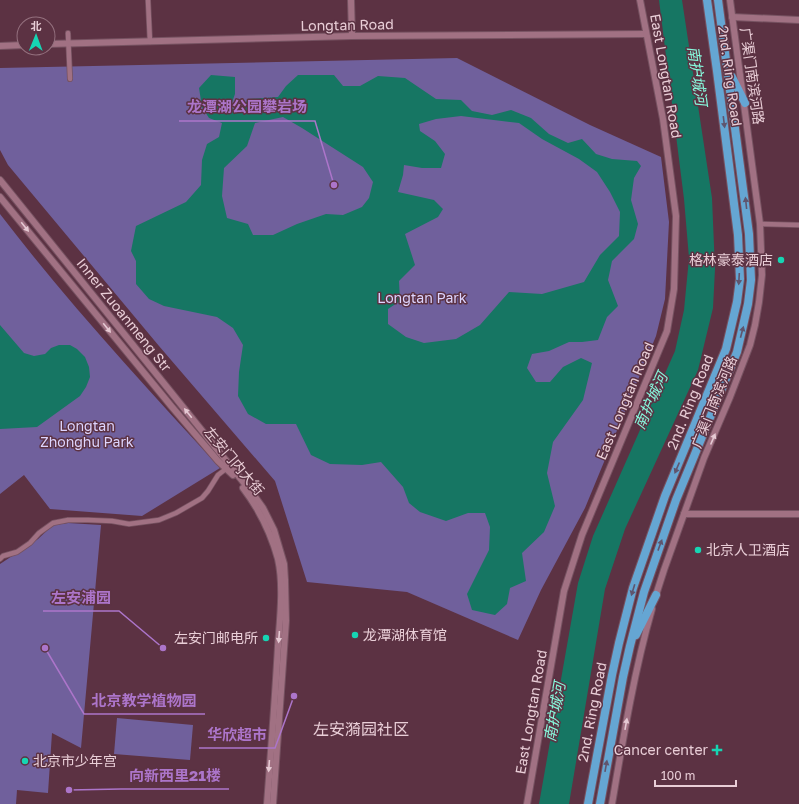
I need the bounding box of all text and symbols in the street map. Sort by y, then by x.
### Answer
street label: East Longtan Road [647,12,686,140]
street label: Longtan Road [300,15,394,34]
north arrow [16,16,56,56]
text: 北 [31,19,42,32]
street label: 2nd. Ring Road [715,25,746,127]
street label: 广渠门南滨河路 [737,26,768,126]
water label: 南护城河 [685,45,711,110]
callout: 龙潭湖公园攀岩场 [179,94,315,121]
text: 龙潭湖公园攀岩场 [187,97,307,115]
one-way arrow [721,116,727,128]
one-way arrow [742,197,749,209]
one-way arrow [20,222,29,233]
place label: 格林豪泰酒店 [689,251,773,268]
street label: Inner Zuoanmeng Str [73,254,176,375]
marker: 格林豪泰酒店 [776,255,786,265]
one-way arrow [736,273,743,285]
park label: Longtan Park [377,289,467,306]
one-way arrow [103,322,112,333]
one-way arrow [739,326,745,338]
street label: East Longtan Road [592,339,657,462]
street label: 2nd. Ring Road [663,352,716,452]
street label: 广渠门南滨河路 [687,353,740,450]
water label: 南护城河 [630,367,672,432]
one-way arrow [183,408,192,418]
park label: Longtan Zhonghu Park [40,417,134,450]
street label: 左安门内大街 [201,423,268,498]
one-way arrow [710,433,716,444]
one-way arrow [674,462,680,473]
one-way arrow [658,538,664,550]
place label: 北京人卫酒店 [706,541,790,558]
marker: 北京人卫酒店 [693,545,703,555]
callout: 左安浦园 [43,584,119,611]
one-way arrow [630,584,636,596]
text: 左安浦园 [51,588,111,606]
place label: 龙潭湖体育馆 [363,626,447,643]
place label: 左安门邮电所 [174,629,258,646]
marker: 龙潭湖体育馆 [350,630,360,640]
one-way arrow [276,631,282,644]
marker: 左安门邮电所 [261,633,271,643]
street label: East Longtan Road [511,648,550,776]
street label: 2nd. Ring Road [573,661,610,763]
water label: 南护城河 [540,678,569,743]
callout: 北京教学植物园 [84,687,205,714]
text: 北京教学植物园 [91,691,197,709]
one-way arrow [623,718,629,730]
district label: 左安漪园社区 [313,719,409,739]
callout: 华欣超市 [199,721,275,748]
text: 华欣超市 [207,725,267,743]
place label: Cancer center [614,741,709,758]
marker: Cancer center [711,744,723,756]
place label: 北京市少年宫 [33,752,117,769]
marker: 北京市少年宫 [20,756,30,766]
one-way arrow [603,759,609,772]
one-way arrow [266,760,273,772]
callout: 向新西里21楼 [121,762,229,789]
scale bar [655,762,736,788]
text: 向新西里21楼 [129,766,221,784]
text: 100 m [661,768,695,783]

